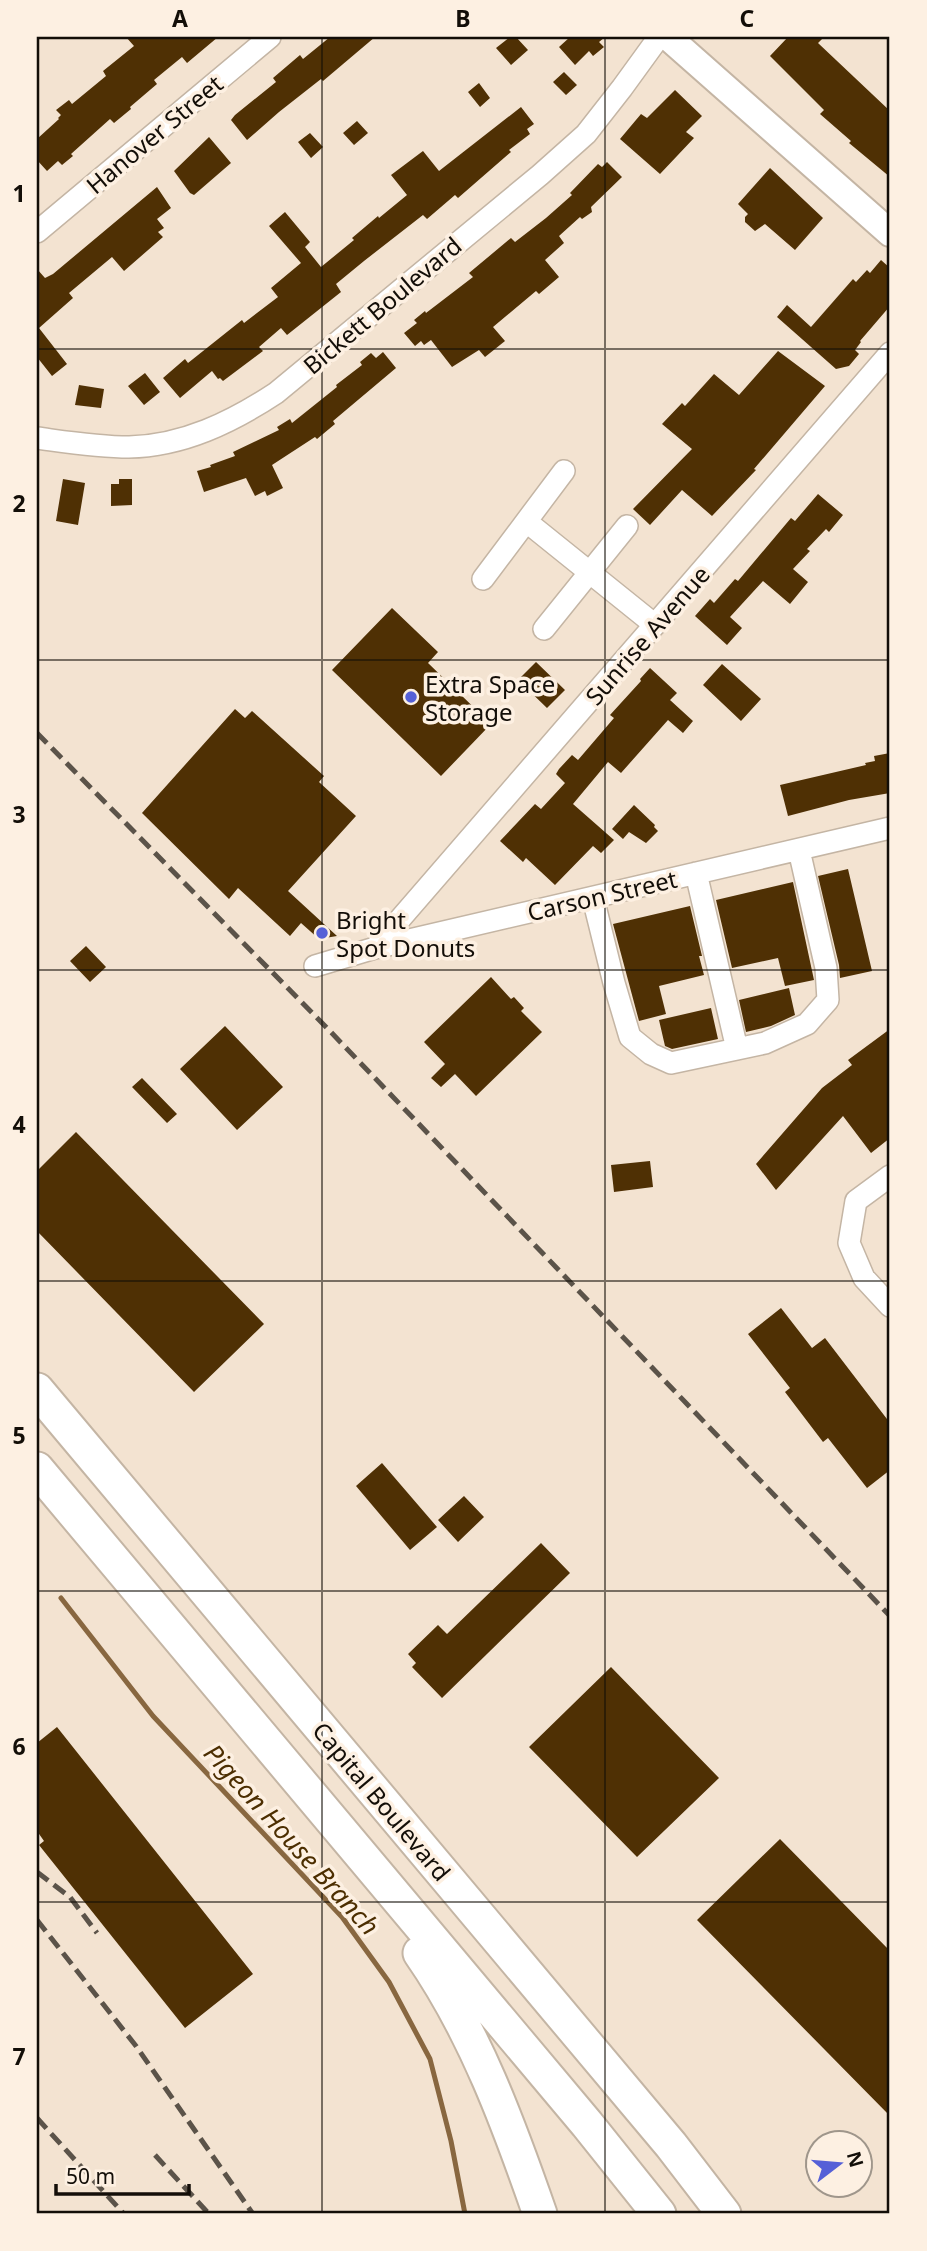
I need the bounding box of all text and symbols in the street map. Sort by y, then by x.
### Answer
text: A [172,2,188,34]
text: B [455,2,471,34]
text: C [740,2,755,34]
street label: Hanover Street [79,67,230,201]
text: 1 [12,177,26,209]
street label: Bickett Boulevard [296,229,468,381]
text: 2 [12,487,26,519]
street label: Sunrise Avenue [577,558,717,712]
place label: Extra Space Storage [425,667,555,728]
marker: Extra Space Storage [403,689,419,705]
text: 3 [12,798,26,830]
street label: Carson Street [524,862,680,928]
place label: Bright Spot Donuts [336,903,475,964]
marker: Bright Spot Donuts [314,925,330,941]
text: 4 [12,1108,26,1140]
text: 5 [12,1419,26,1451]
street label: Capital Boulevard [306,1714,458,1888]
text: 6 [12,1730,26,1762]
water label: Pigeon House Branch [196,1735,388,1943]
text: 7 [12,2040,26,2072]
north arrow [804,2128,874,2198]
text: N [841,2148,870,2170]
scale bar [56,2153,189,2197]
text: 50 m [66,2162,115,2190]

